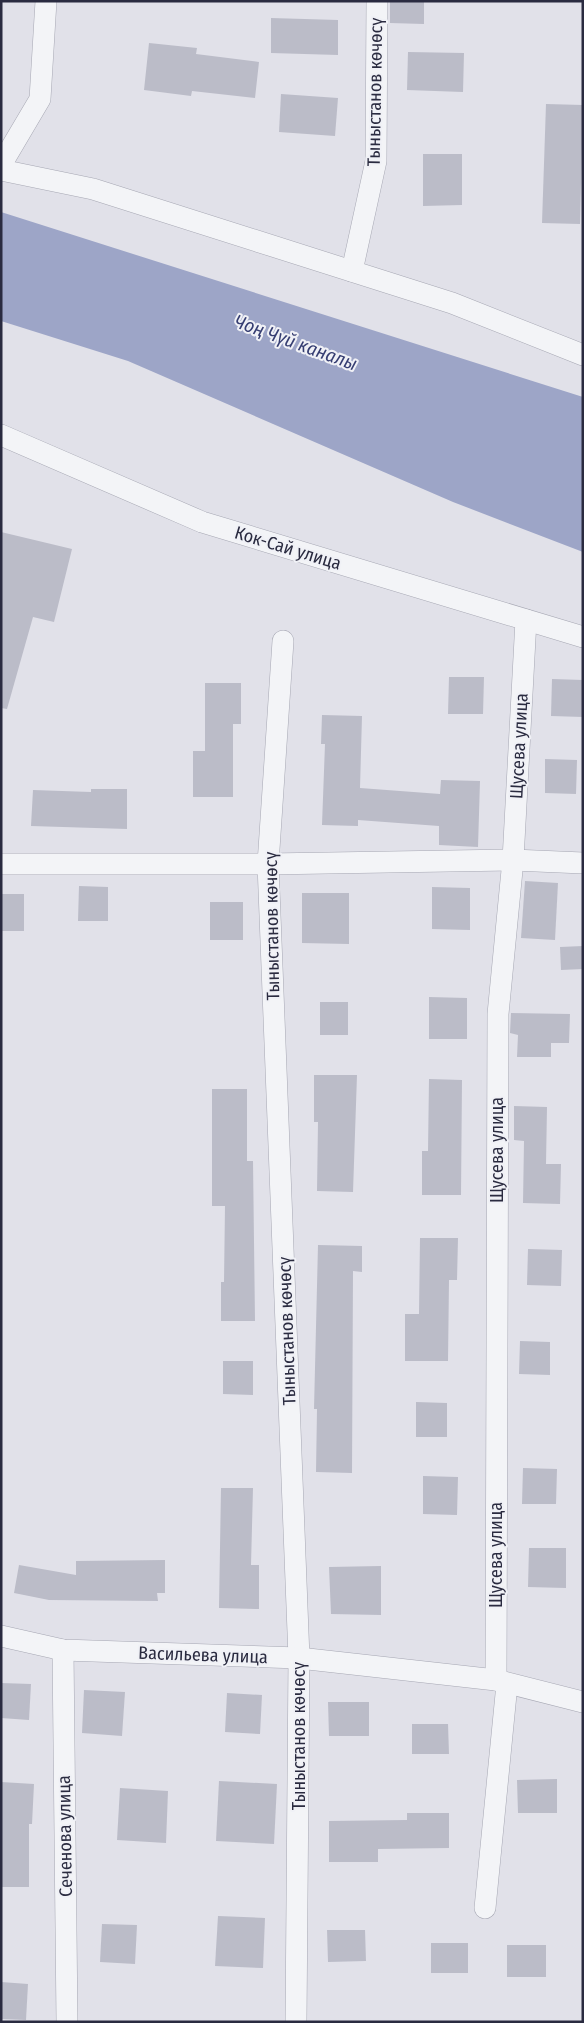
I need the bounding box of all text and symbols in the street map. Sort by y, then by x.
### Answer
street label: Тыныстанов көчөсү [363,17,387,167]
water label: Чоң Чүй каналы [231,310,360,375]
street label: Кок-Сай улица [232,521,344,575]
street label: Щусева улица [505,692,533,800]
street label: Тыныстанов көчөсү [260,851,284,1001]
street label: Щусева улица [486,1097,508,1203]
street label: Тыныстанов көчөсү [273,1256,301,1406]
street label: Щусева улица [485,1502,507,1608]
street label: Васильева улица [138,1642,268,1668]
street label: Тыныстанов көчөсү [288,1662,310,1810]
street label: Сеченова улица [53,1775,77,1897]

